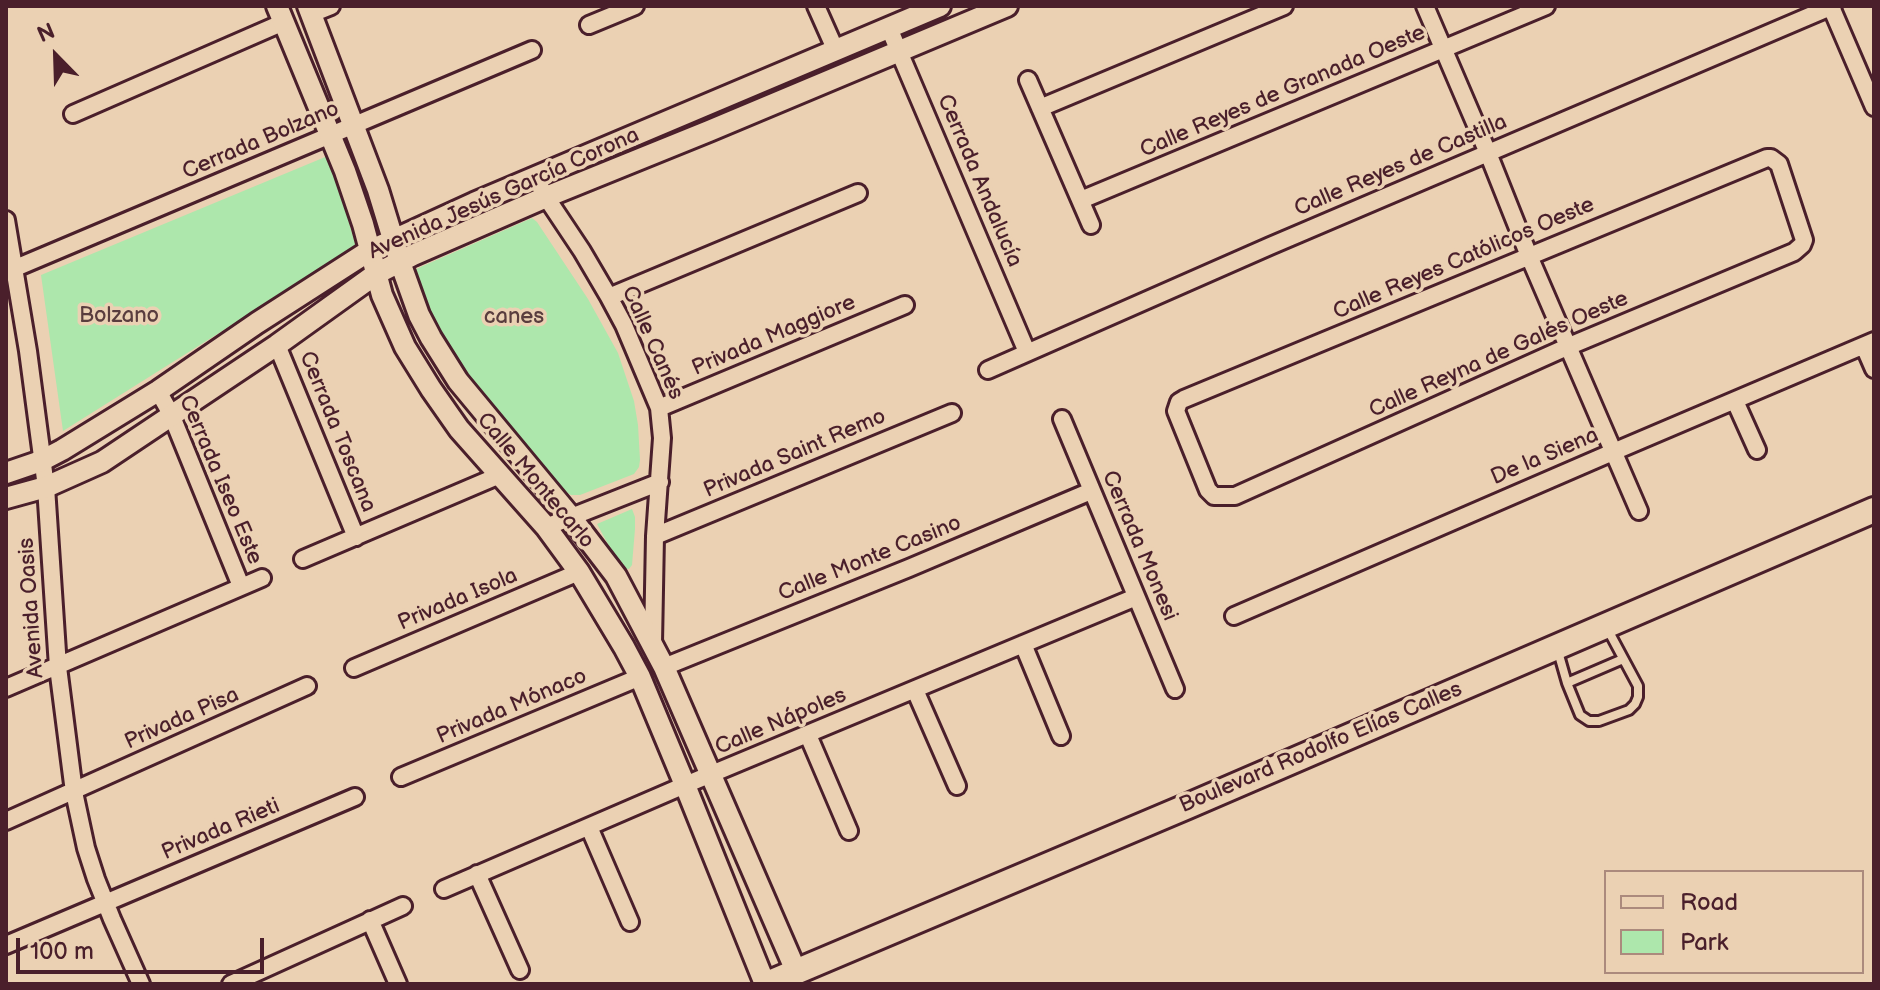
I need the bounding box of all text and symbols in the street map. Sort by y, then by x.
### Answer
north arrow [16,16,96,96]
text: N [34,18,59,49]
street label: Calle Reyes de Granada Oeste [1136,20,1430,164]
street label: Cerrada Andalucía [931,91,1027,271]
street label: Cerrada Bolzano [179,96,343,186]
street label: Calle Reyes de Castilla [1291,109,1511,223]
street label: Avenida Jesús García Corona [365,122,643,266]
street label: Calle Reyes Católicos Oeste [1329,192,1599,326]
street label: Calle Canés [615,282,689,404]
street label: Calle Reyna de Galés Oeste [1365,286,1633,424]
street label: Privada Maggiore [688,290,860,382]
park label: Bolzano [79,303,159,329]
park label: canes [484,304,544,330]
street label: Cerrada Toscana [293,348,381,516]
street label: Cerrada Iseo Este [172,391,268,569]
street label: Privada Saint Remo [700,404,890,504]
street label: Calle Montecarlo [471,408,599,554]
street label: De la Siena [1487,423,1603,491]
street label: Cerrada Monesi [1095,467,1183,625]
street label: Calle Monte Casino [775,510,965,608]
street label: Avenida Oasis [14,537,50,679]
street label: Privada Isola [394,563,522,637]
street label: Privada Mónaco [433,663,591,751]
street label: Boulevard Rodolfo Elías Calles [1176,676,1466,820]
street label: Privada Pisa [121,682,243,756]
street label: Calle Nápoles [712,683,850,761]
street label: Privada Rieti [158,793,284,867]
legend [1604,870,1864,974]
text: Road [1680,888,1738,917]
scale bar [20,922,268,972]
text: Park [1680,928,1728,957]
text: 100 m [30,937,94,966]

